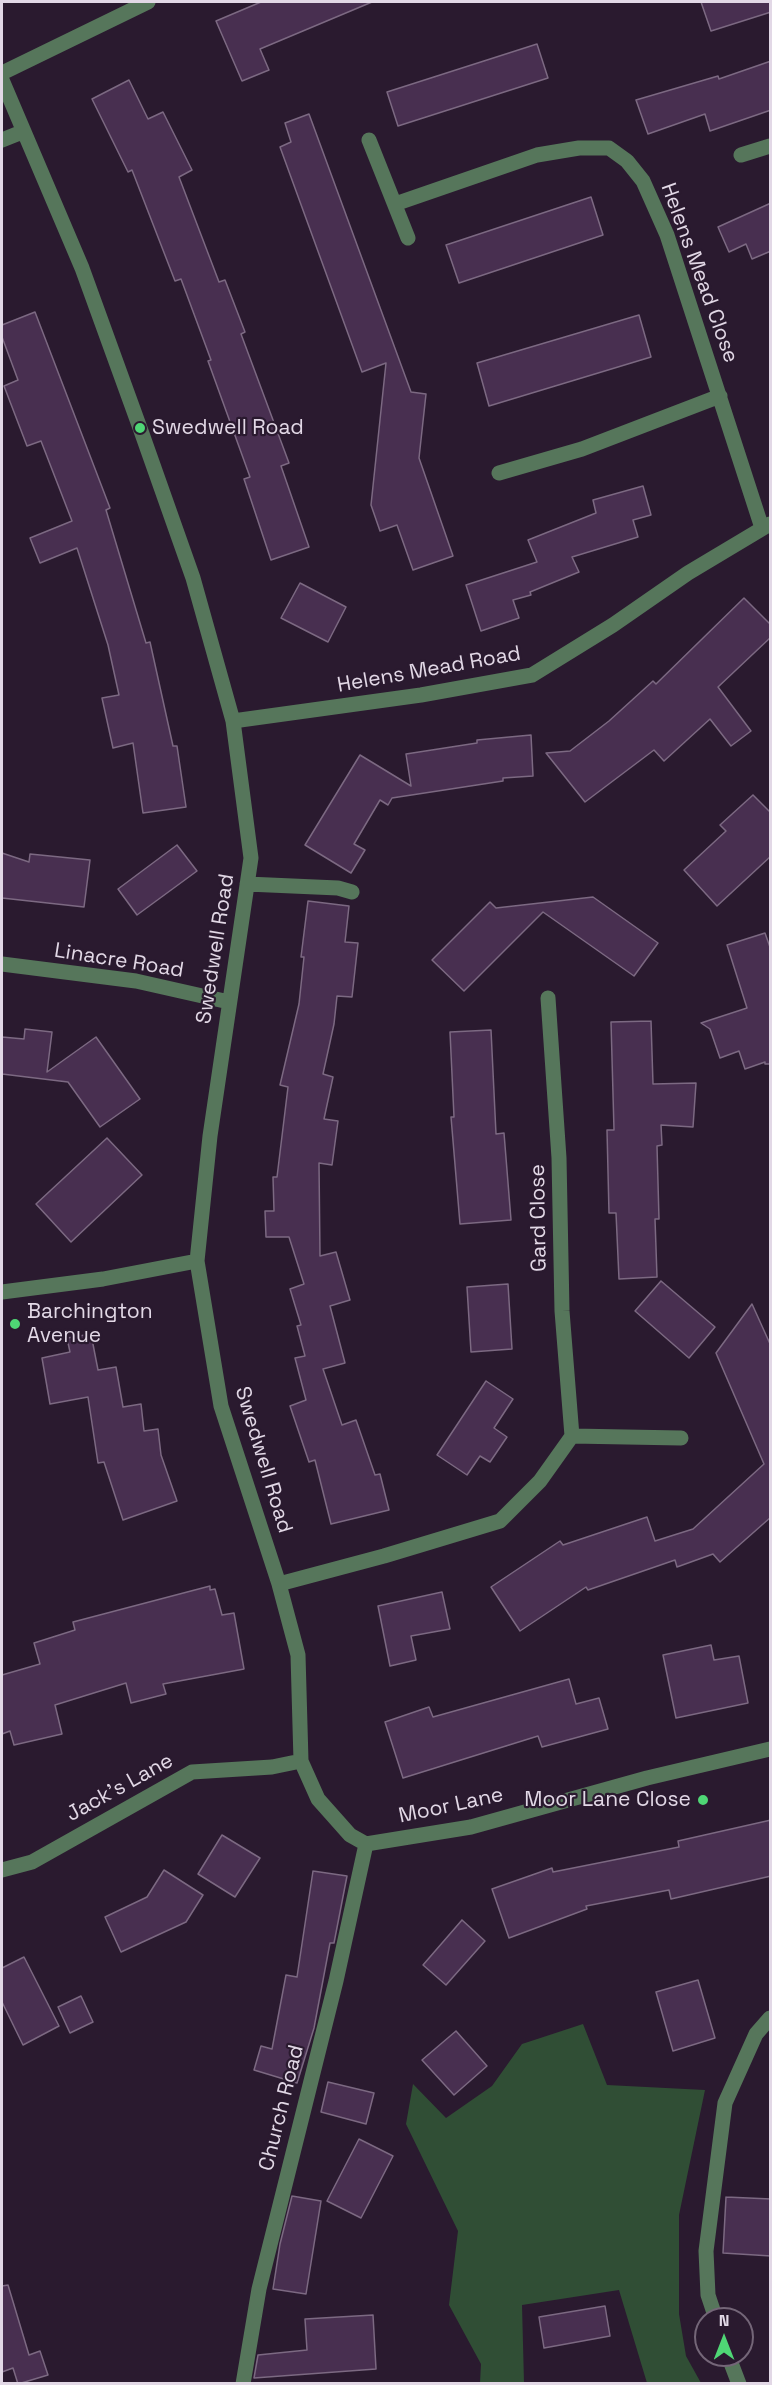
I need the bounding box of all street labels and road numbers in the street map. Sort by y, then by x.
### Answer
street label: Helens Mead Close [655,180,743,366]
street label: Helens Mead Road [335,641,523,699]
street label: Swedwell Road [192,872,240,1026]
street label: Linacre Road [52,938,186,984]
street label: Gard Close [525,1164,553,1272]
street label: Swedwell Road [229,1384,297,1536]
street label: Jack's Lane [62,1748,178,1828]
street label: Moor Lane [396,1783,506,1829]
street label: Church Road [254,2042,310,2174]

